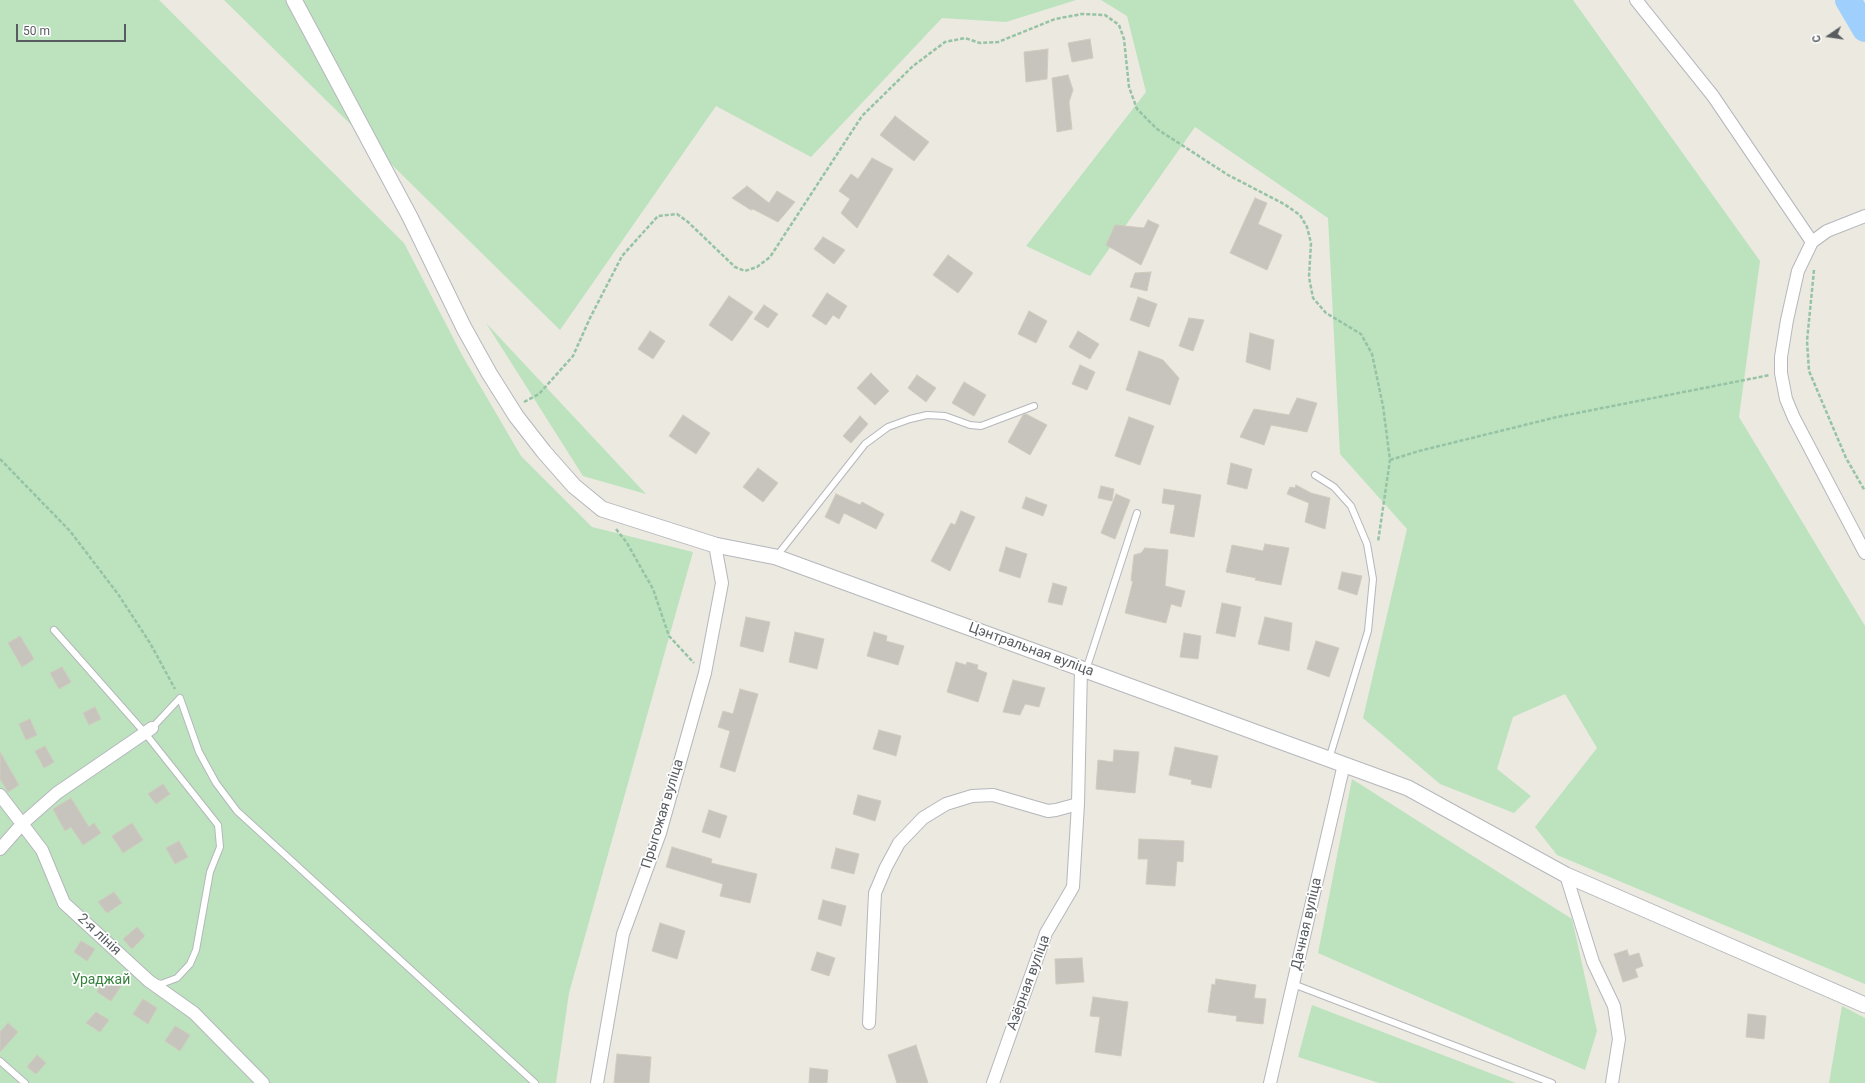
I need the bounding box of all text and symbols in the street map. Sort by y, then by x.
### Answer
scale bar [18,16,128,42]
north arrow [1809,16,1849,56]
text: 50 m [23,24,50,38]
text: С [1810,34,1824,44]
street label: Цэнтральная вуліца [966,619,1096,681]
street label: Прыгожая вуліца [638,757,688,871]
street label: Дачная вуліца [1288,876,1326,972]
street label: 2-я лінія [74,911,124,959]
street label: Азёрная вуліца [1004,933,1054,1033]
park label: Ураджай [72,972,130,988]

